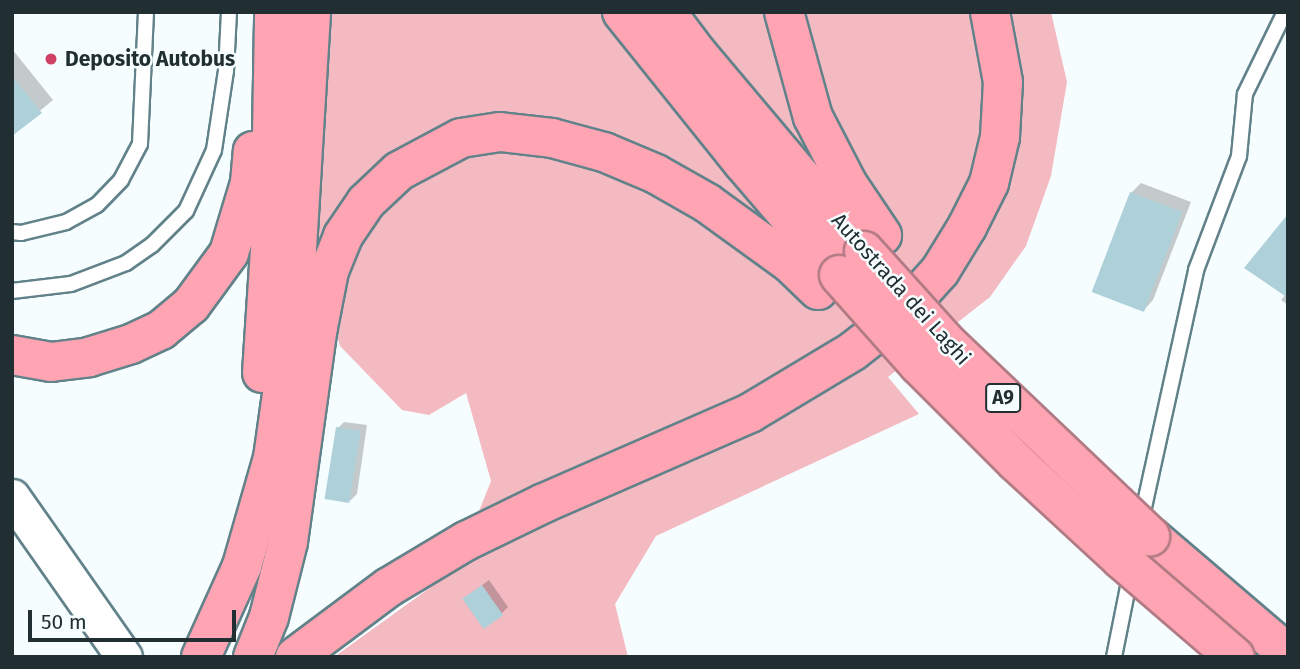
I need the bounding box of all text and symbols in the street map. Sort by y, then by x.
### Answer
place label: Deposito Autobus [65,46,235,72]
marker: Deposito Autobus [43,51,59,67]
street label: Autostrada dei Laghi [826,208,976,370]
road number: A9 [984,382,1022,414]
scale bar [32,596,240,640]
text: 50 m [41,609,87,635]

